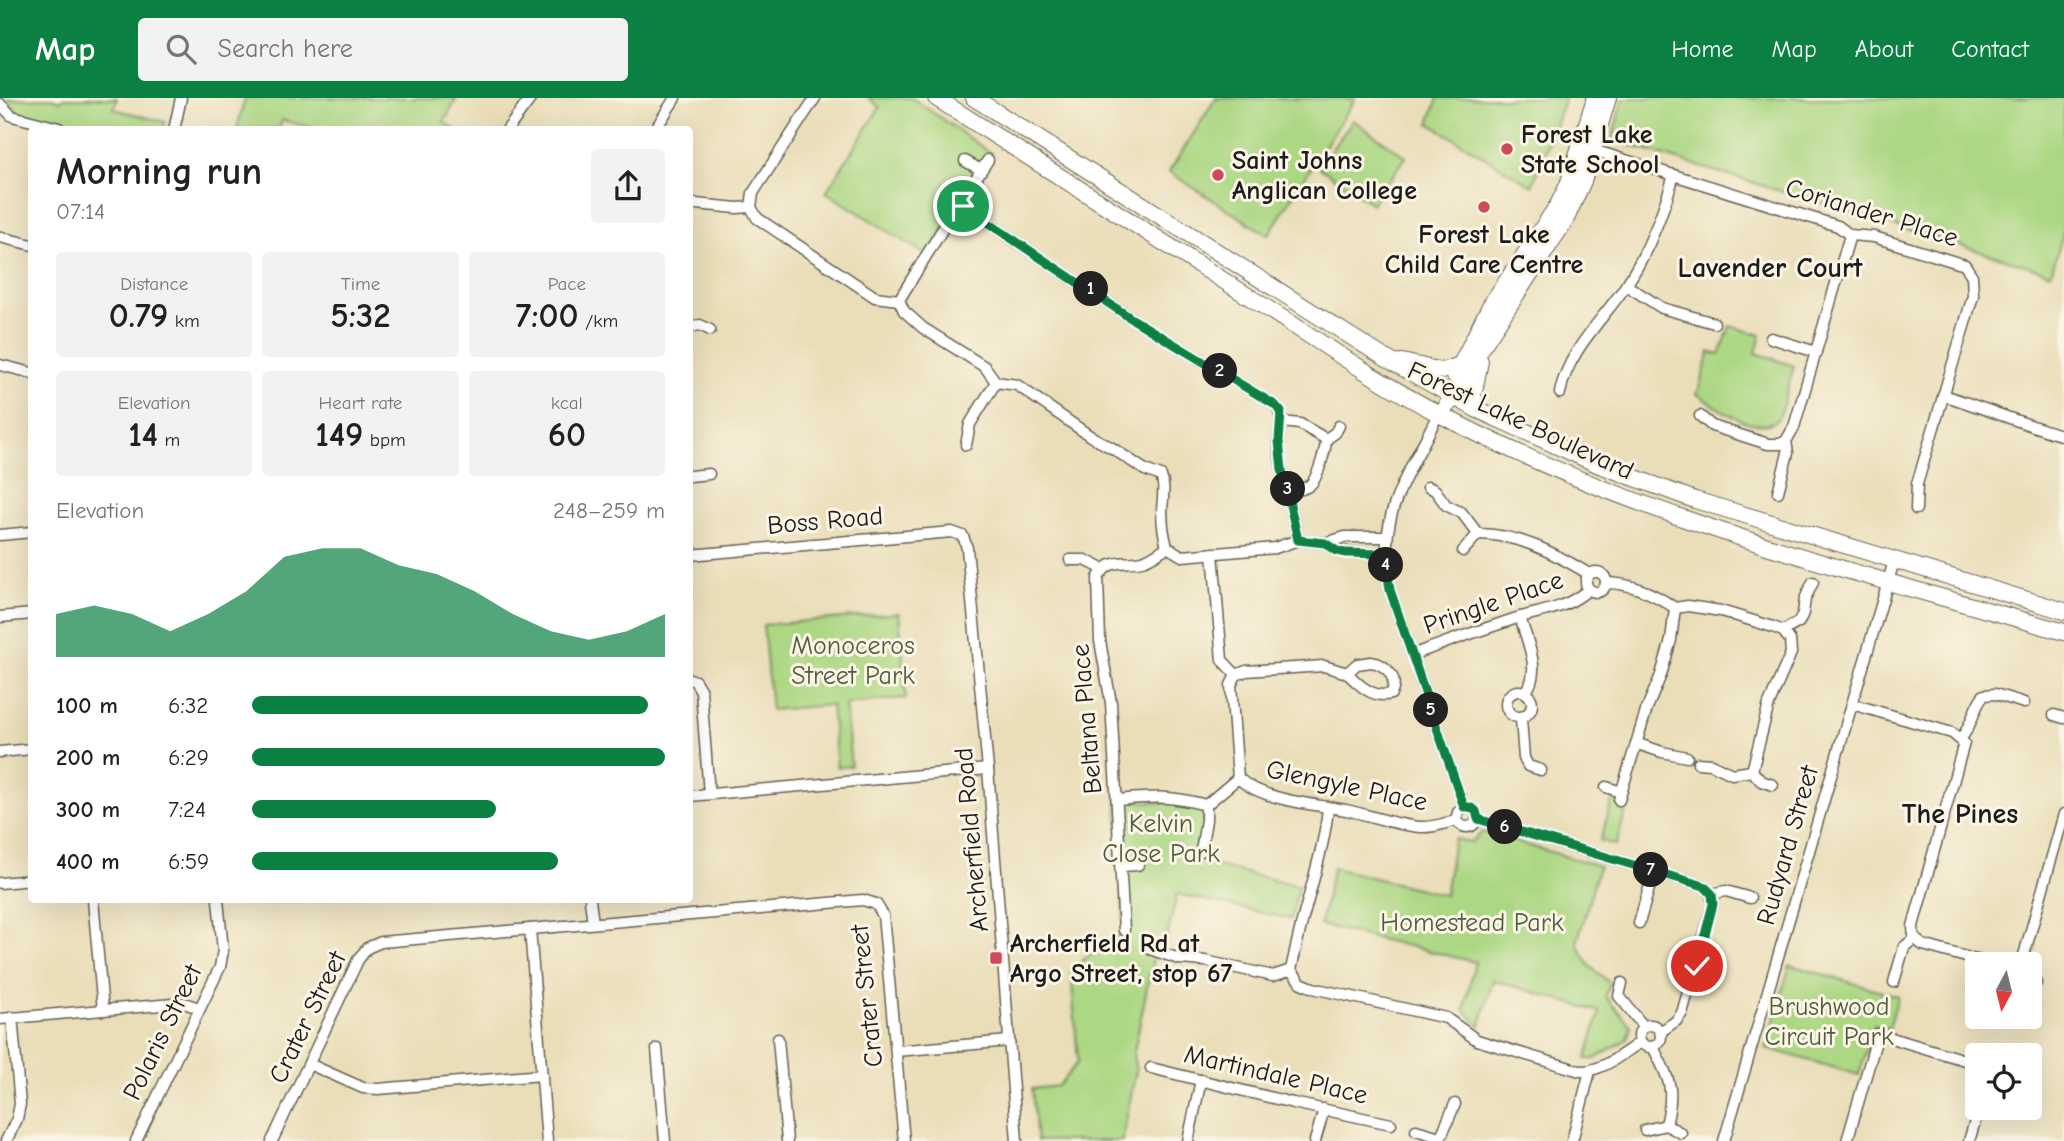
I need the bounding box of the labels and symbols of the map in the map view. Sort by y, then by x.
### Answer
place label: Forest Lake State School [1521,120,1659,180]
marker: Forest Lake State School [1499,141,1515,157]
place label: Saint Johns Anglican College [1232,146,1417,206]
marker: Saint Johns Anglican College [1210,167,1226,183]
street label: Coriander Place [1782,172,1962,253]
pin [933,176,993,236]
marker: Forest Lake Child Care Centre [1476,199,1492,215]
place label: Forest Lake Child Care Centre [1385,220,1584,280]
district label: Lavender Court [1678,252,1863,284]
pin: 1 [1074,272,1108,306]
pin: 2 [1202,354,1238,388]
street label: Forest Lake Boulevard [1403,355,1638,486]
pin: 3 [1270,472,1306,506]
street label: Boss Road [766,501,884,541]
pin: 4 [1368,547,1404,582]
street label: Pringle Place [1420,565,1567,641]
park label: Monoceros Street Park [791,631,915,691]
street label: Beltana Place [1065,643,1109,795]
pin: 5 [1414,692,1448,728]
street label: Archerfield Road [949,746,995,933]
street label: Glengyle Place [1264,754,1430,818]
street label: Rudyard Street [1751,761,1825,928]
district label: The Pines [1902,798,2018,830]
park label: Kelvin Close Park [1102,809,1220,869]
pin: 6 [1488,810,1522,844]
pin: 7 [1634,852,1668,888]
park label: Homestead Park [1380,908,1564,938]
street label: Crater Street [844,922,889,1069]
place label: Archerfield Rd at Argo Street, stop 67 [1010,929,1232,989]
pin [1667,936,1727,996]
street label: Crater Street [263,945,353,1088]
marker: Archerfield Rd at Argo Street, stop 67 [988,950,1004,966]
north arrow [1965,952,2042,1029]
street label: Polaris Street [117,958,209,1105]
park label: Brushwood Circuit Park [1764,992,1894,1052]
street label: Martindale Place [1181,1039,1370,1111]

